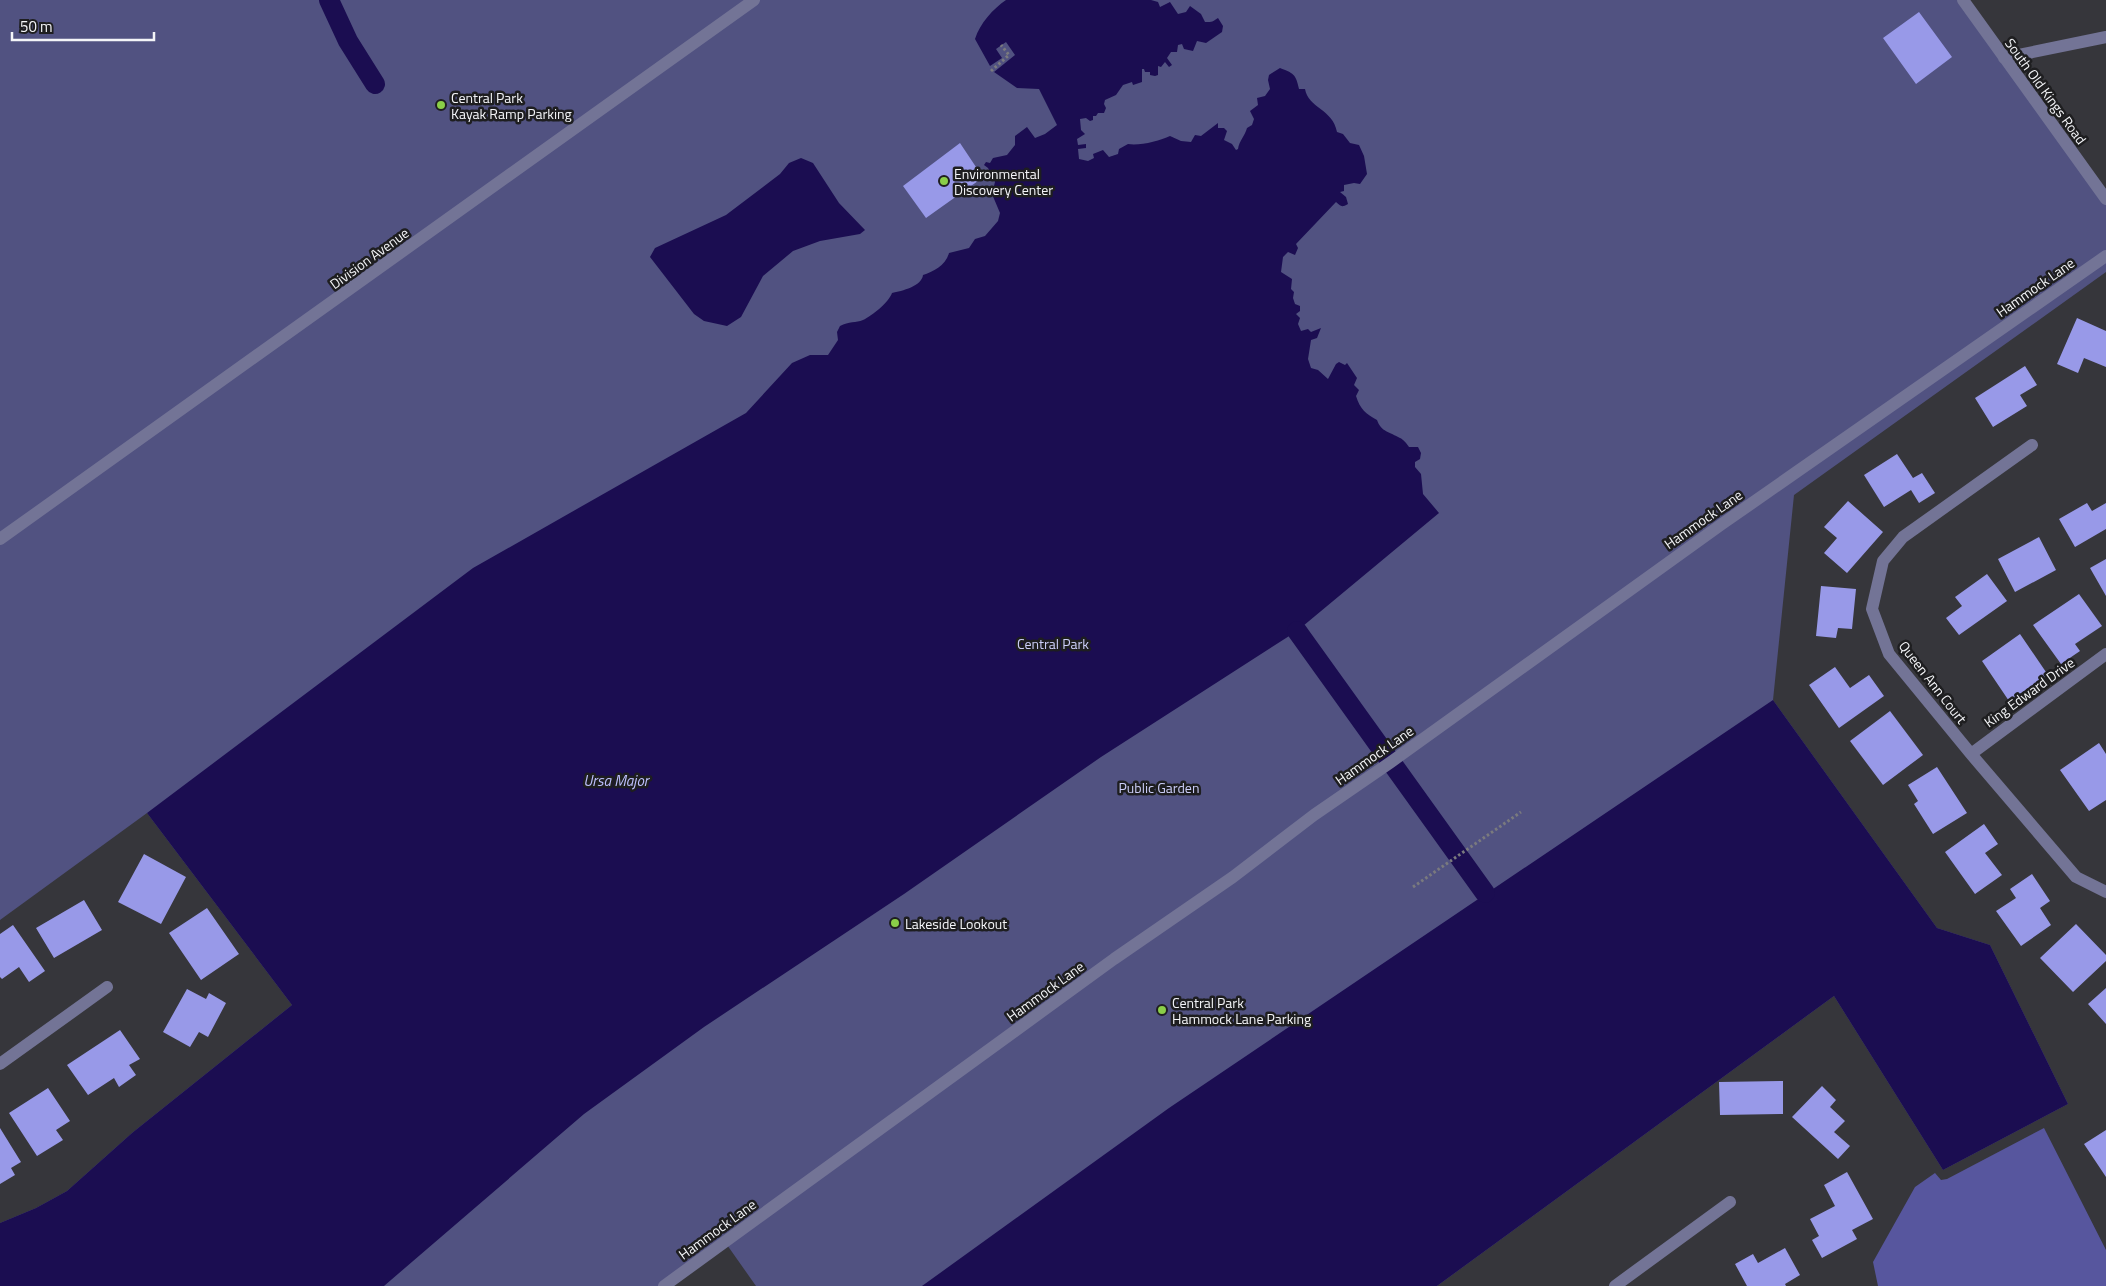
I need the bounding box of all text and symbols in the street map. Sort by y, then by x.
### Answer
scale bar [12,10,155,42]
text: 50 m [20,15,53,38]
street label: South Old Kings Road [2000,34,2092,148]
place label: Central Park Kayak Ramp Parking [451,87,572,124]
marker: Central Park Kayak Ramp Parking [435,99,447,111]
place label: Environmental Discovery Center [954,163,1053,200]
marker: Environmental Discovery Center [938,175,950,187]
street label: Division Avenue [325,222,413,294]
street label: Hammock Lane [1992,252,2078,322]
street label: Hammock Lane [1660,484,1746,554]
park label: Central Park [1017,633,1089,654]
street label: Queen Ann Court [1894,636,1972,728]
street label: King Edward Drive [1979,652,2079,732]
street label: Hammock Lane [1331,720,1417,790]
water label: Ursa Major [583,769,651,792]
park label: Public Garden [1119,777,1199,798]
place label: Lakeside Lookout [905,913,1007,934]
marker: Lakeside Lookout [889,917,901,929]
street label: Hammock Lane [1002,956,1088,1026]
place label: Central Park Hammock Lane Parking [1172,992,1311,1029]
marker: Central Park Hammock Lane Parking [1156,1004,1168,1016]
street label: Hammock Lane [674,1194,760,1264]

